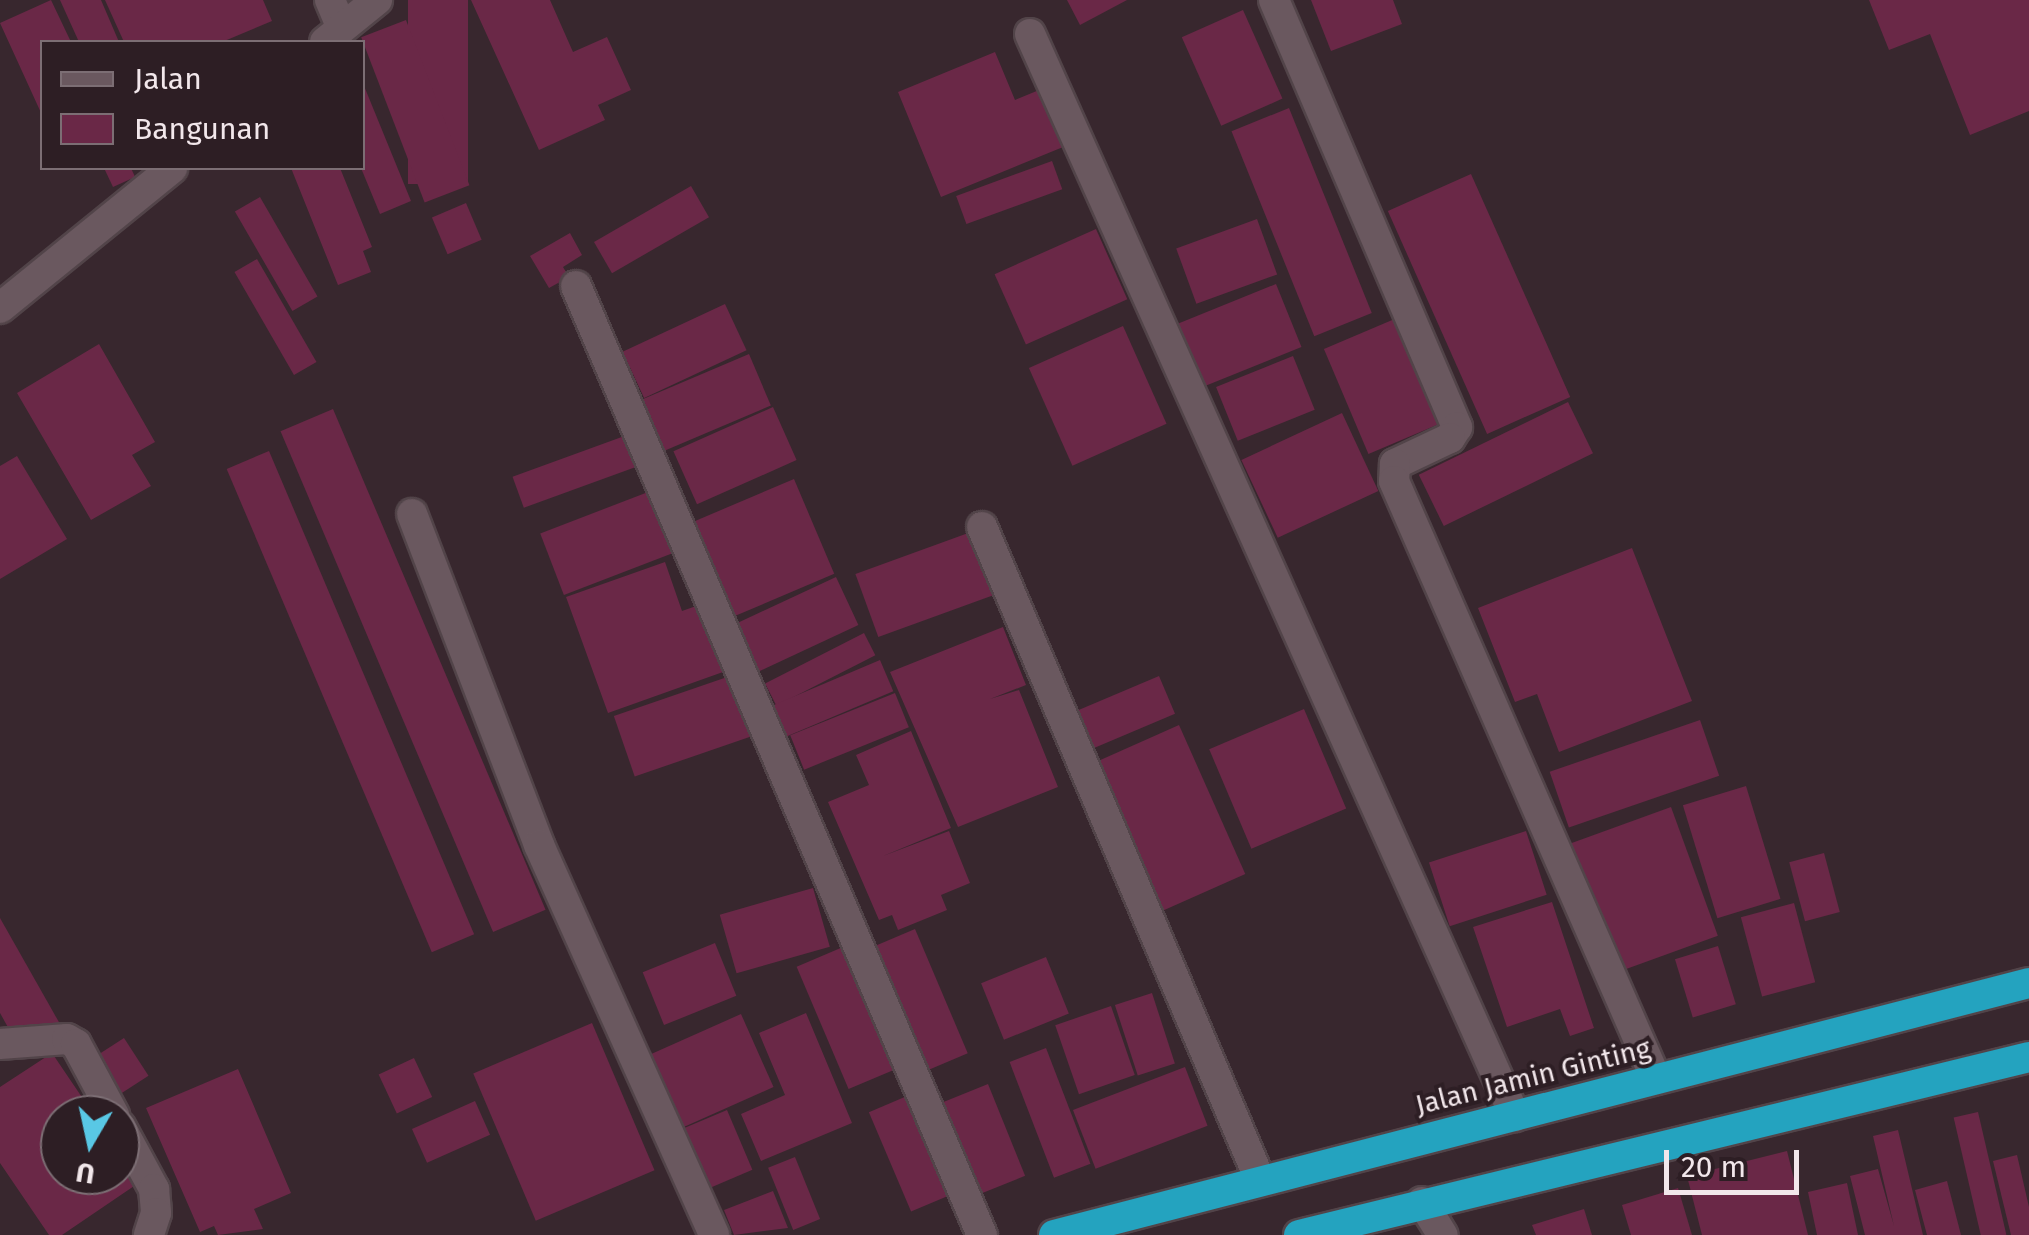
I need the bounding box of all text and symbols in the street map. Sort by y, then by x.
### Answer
legend [40,40,365,170]
text: Jalan [134,61,202,97]
text: Bangunan [134,111,270,147]
street label: Jalan Jamin Ginting [1412,1032,1654,1122]
north arrow [40,1095,140,1195]
scale bar [1669,1130,1804,1192]
text: 20 m [1681,1149,1746,1185]
text: U [74,1155,97,1191]

